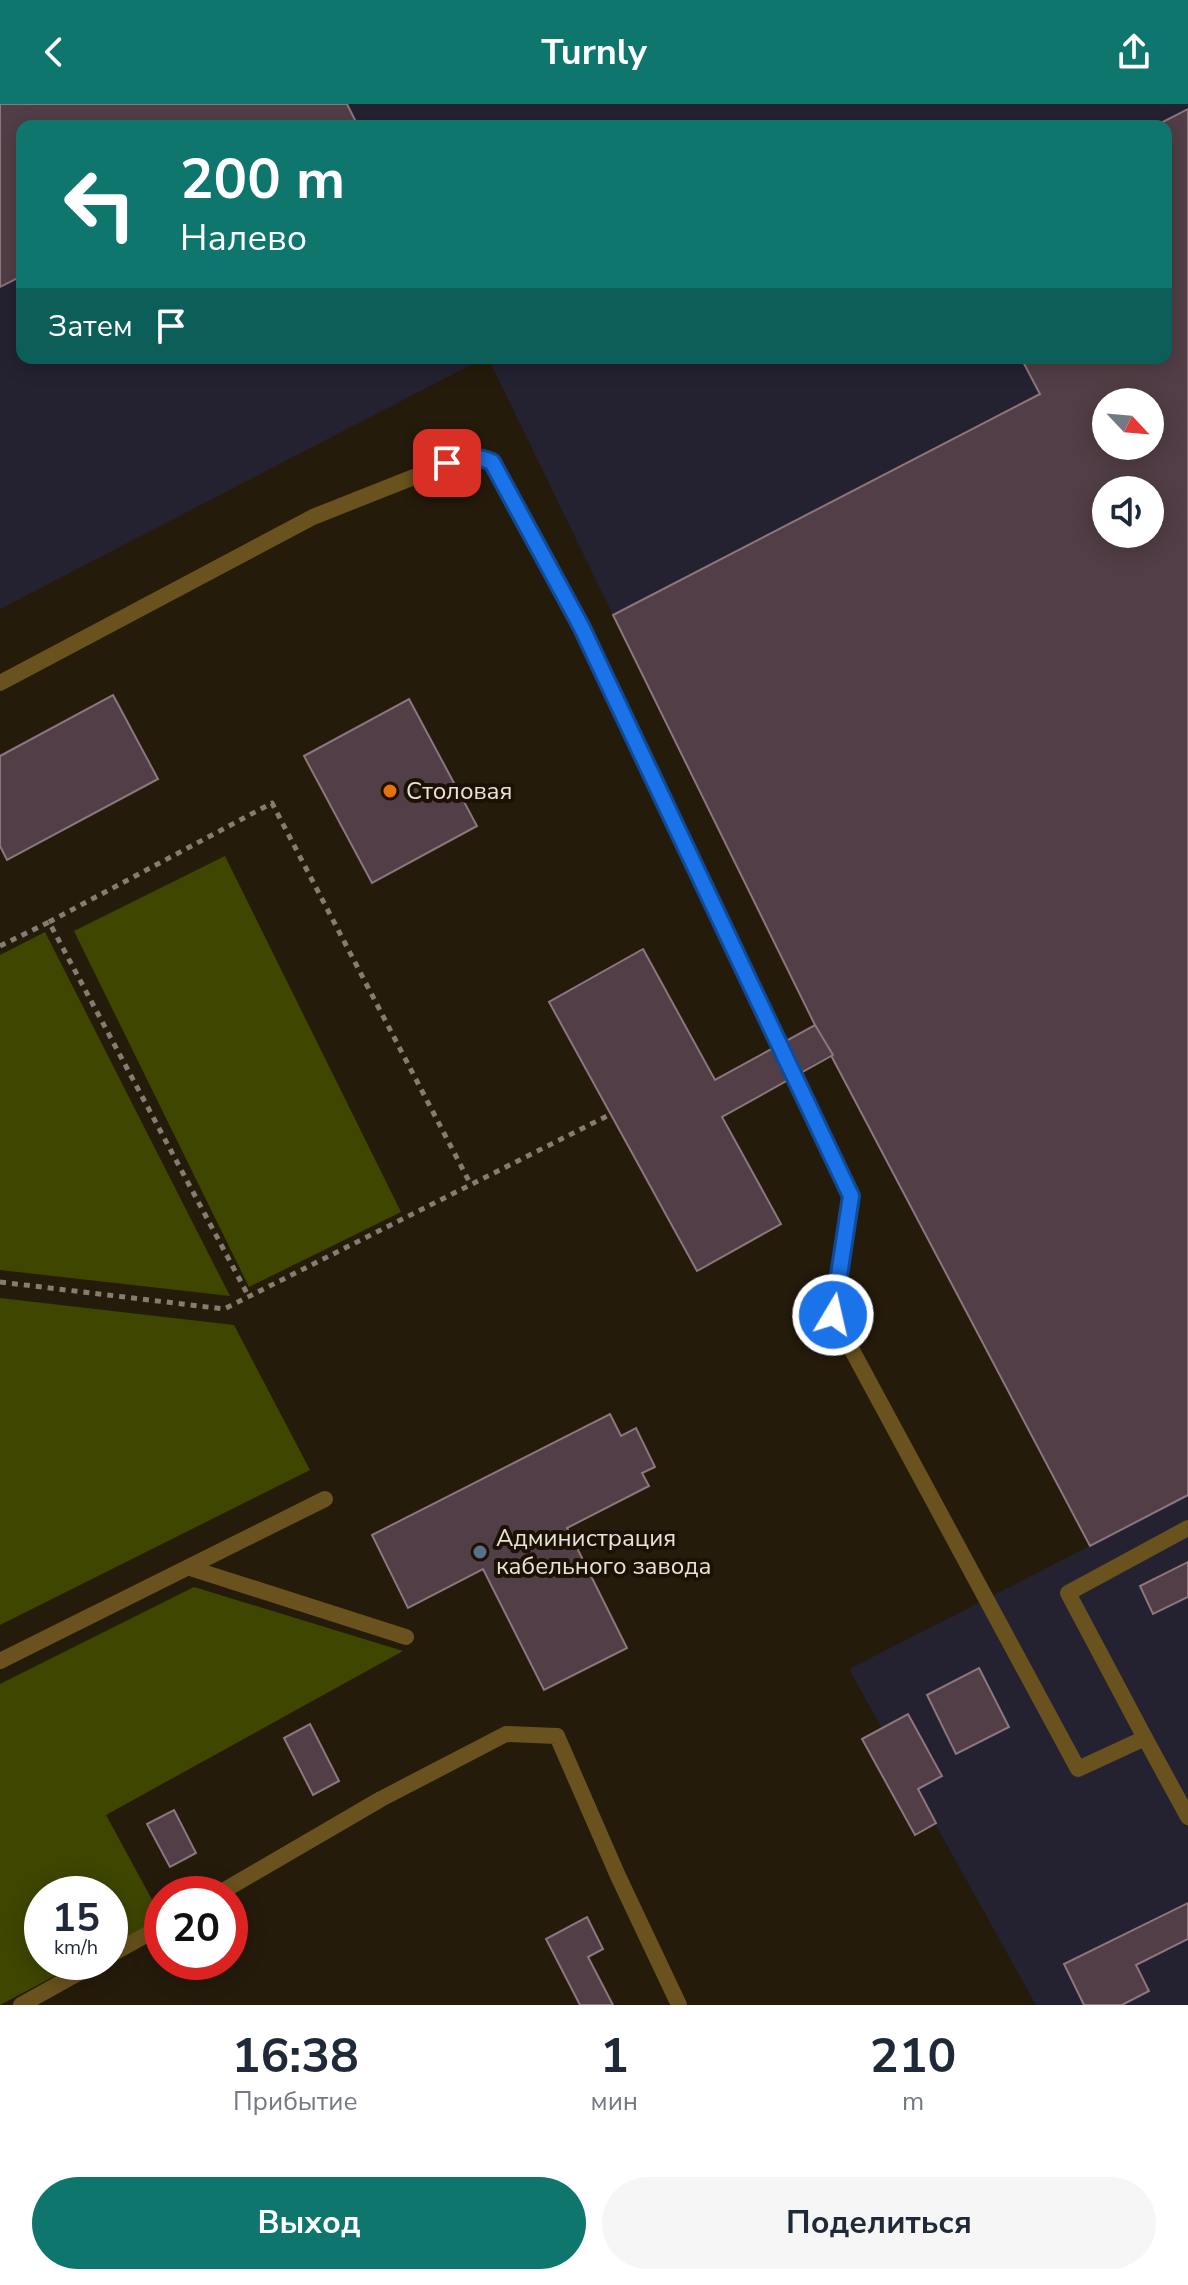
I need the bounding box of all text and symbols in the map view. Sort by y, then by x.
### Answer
text: Turnly [541,28,647,77]
icon: back [32,30,76,74]
icon: share [1112,30,1156,74]
text: 200 m [180,141,345,218]
icon: left [48,152,152,256]
text: Налево [180,214,307,263]
icon: arrive [149,304,193,348]
text: Затем [48,306,133,347]
north arrow [1092,388,1164,460]
map controls [1092,388,1164,548]
pin [413,429,481,497]
icon: arrive [425,441,469,485]
button: sound [1092,476,1164,548]
place label: Столовая [406,775,512,807]
marker: Столовая [381,782,399,800]
position arrow [791,1273,875,1357]
place label: Администрация кабельного завода [496,1522,711,1582]
marker: Администрация кабельного завода [471,1543,489,1561]
speed limit sign: 20 [144,1876,248,1980]
text: 15 [52,1891,100,1945]
text: km/h [54,1934,98,1961]
text: 16:38 [232,2023,359,2089]
text: 1 [600,2023,629,2089]
text: 210 [870,2023,956,2089]
text: Прибытие [233,2084,358,2119]
text: мин [591,2084,638,2119]
text: m [902,2084,924,2119]
button: Выход [32,2177,586,2269]
button: Поделиться [602,2177,1156,2269]

